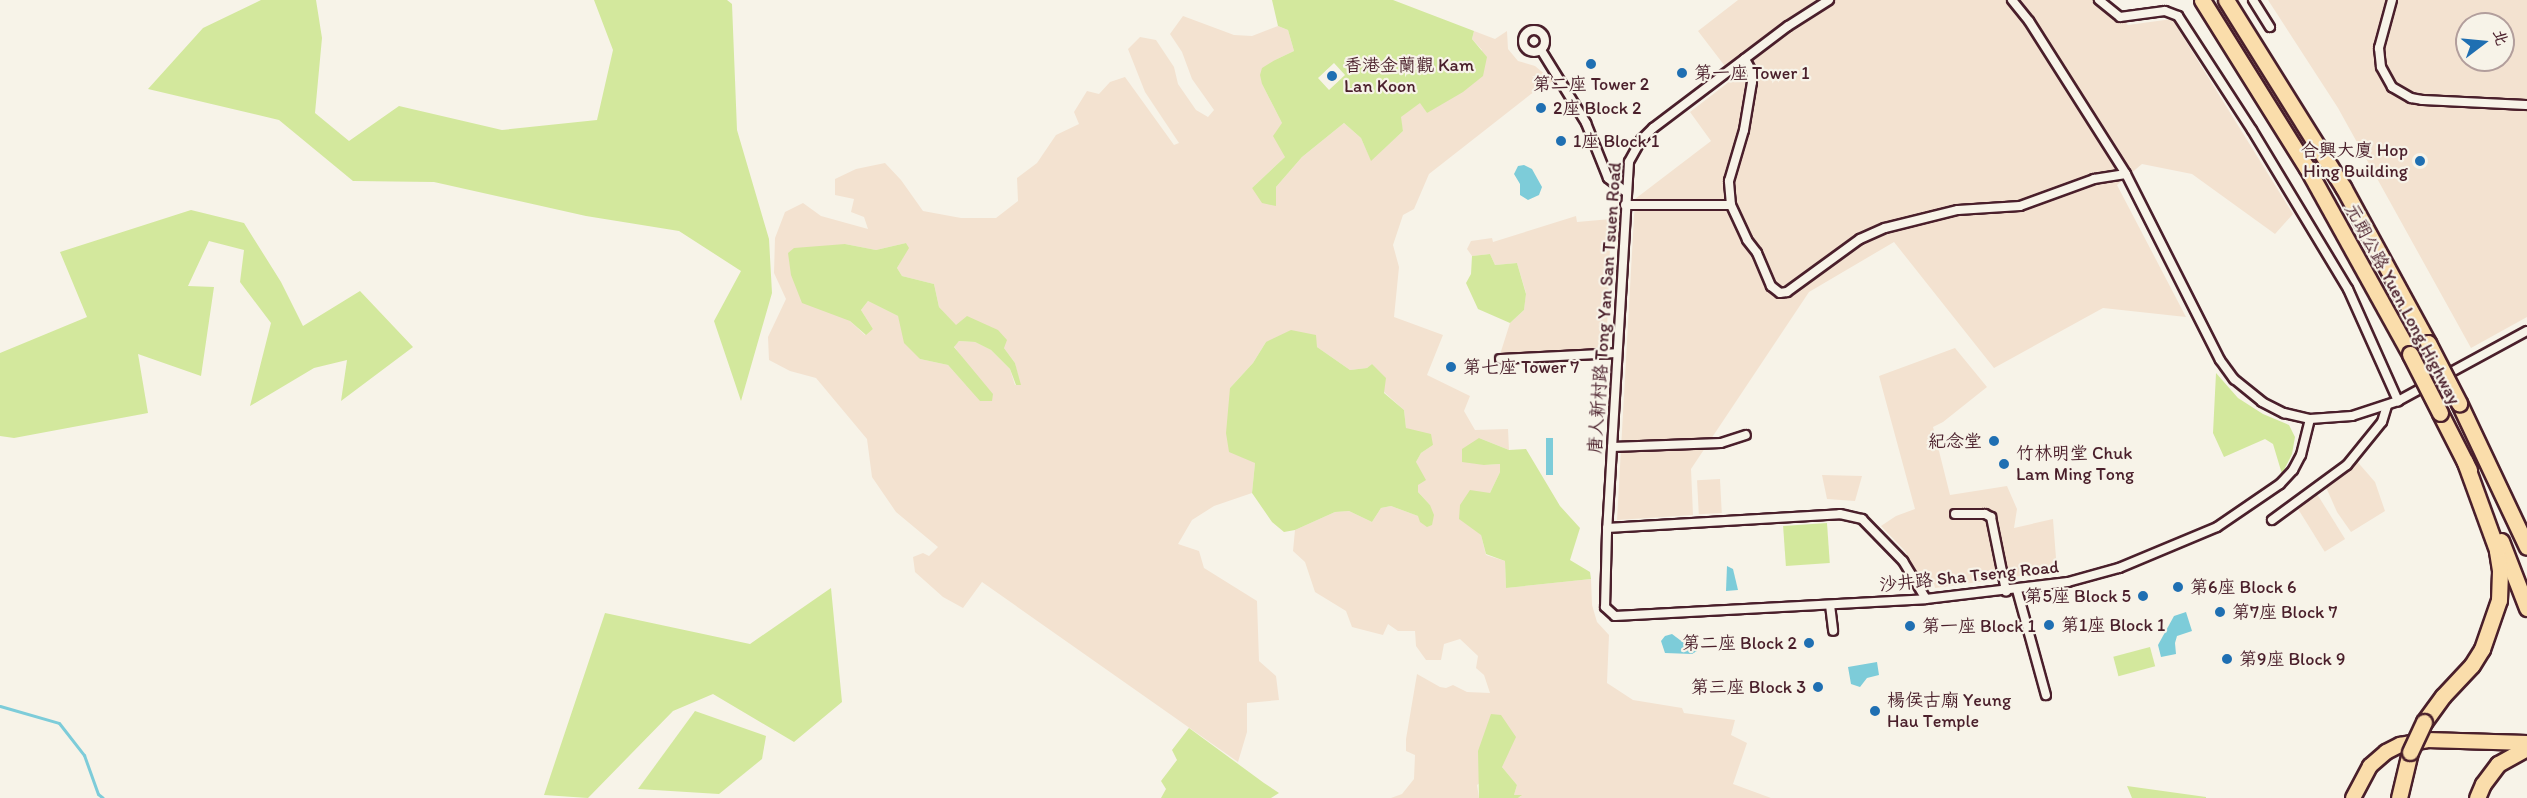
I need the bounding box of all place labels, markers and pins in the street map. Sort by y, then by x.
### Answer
place label: 香港金蘭觀 Kam Lan Koon [1344,55,1474,98]
marker: 第二座 Tower 2 [1584,57,1598,71]
place label: 第一座 Tower 1 [1694,62,1810,84]
marker: 第一座 Tower 1 [1675,66,1689,80]
marker: 香港金蘭觀 Kam Lan Koon [1325,69,1339,83]
place label: 第二座 Tower 2 [1533,73,1649,95]
place label: 2座 Block 2 [1553,97,1641,119]
marker: 2座 Block 2 [1534,101,1548,115]
place label: 1座 Block 1 [1573,130,1659,152]
marker: 1座 Block 1 [1554,134,1568,148]
place label: 合興大廈 Hop Hing Building [2301,140,2408,182]
marker: 合興大廈 Hop Hing Building [2413,154,2427,168]
place label: 第七座 Tower 7 [1463,356,1579,378]
marker: 第七座 Tower 7 [1444,360,1458,374]
place label: 紀念堂 [1928,430,1982,452]
marker: 紀念堂 [1987,434,2001,448]
place label: 竹林明堂 Chuk Lam Ming Tong [2016,443,2133,486]
marker: 竹林明堂 Chuk Lam Ming Tong [1997,457,2011,471]
place label: 第6座 Block 6 [2190,576,2297,598]
marker: 第6座 Block 6 [2171,580,2185,594]
place label: 第5座 Block 5 [2025,585,2131,607]
marker: 第5座 Block 5 [2136,589,2150,603]
place label: 第7座 Block 7 [2232,601,2337,623]
marker: 第7座 Block 7 [2213,605,2227,619]
place label: 第1座 Block 1 [2061,614,2165,636]
place label: 第一座 Block 1 [1922,615,2036,637]
marker: 第1座 Block 1 [2042,618,2056,632]
marker: 第一座 Block 1 [1903,619,1917,633]
place label: 第二座 Block 2 [1682,632,1797,654]
marker: 第二座 Block 2 [1802,636,1816,650]
place label: 第9座 Block 9 [2239,648,2345,670]
marker: 第9座 Block 9 [2220,652,2234,666]
place label: 第三座 Block 3 [1691,676,1806,698]
marker: 第三座 Block 3 [1811,680,1825,694]
place label: 楊侯古廟 Yeung Hau Temple [1887,690,2011,732]
marker: 楊侯古廟 Yeung Hau Temple [1868,704,1882,718]

